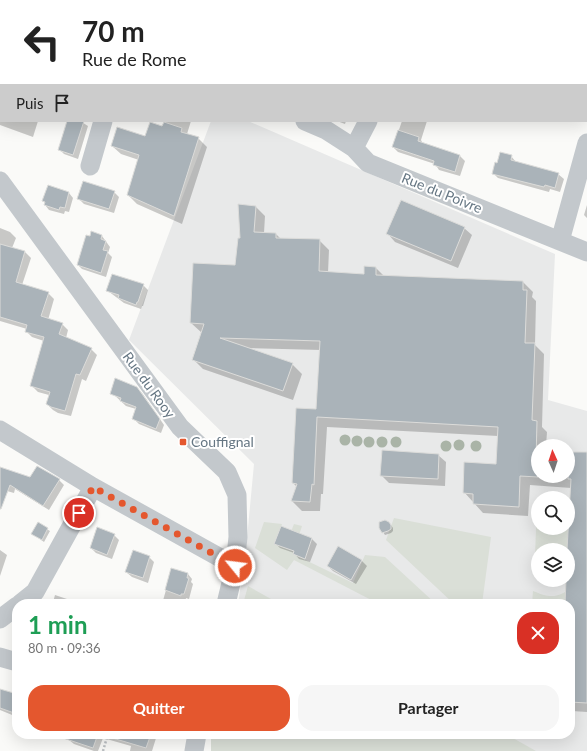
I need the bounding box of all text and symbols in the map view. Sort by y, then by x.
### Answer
text: 70 m [82,14,145,48]
icon: left [16,16,68,68]
text: Rue de Rome [82,48,186,70]
icon: arrive [51,92,73,114]
text: Puis [16,94,43,112]
street label: Rue du Poivre [399,169,485,216]
street label: Rue du Rooy [120,348,180,422]
place label: Couffignal [191,433,254,450]
marker: Couffignal [178,437,188,447]
north arrow [531,439,575,483]
map controls [531,439,575,587]
button: search [531,491,575,535]
pin [62,496,96,530]
icon: arrive [68,502,90,524]
button: layers [531,543,575,587]
position arrow [214,545,256,587]
text: 1 min [28,610,88,639]
button: close [517,612,559,654]
text: 80 m · 09:36 [28,640,101,656]
button: Quitter [28,685,290,731]
button: Partager [298,685,559,731]

